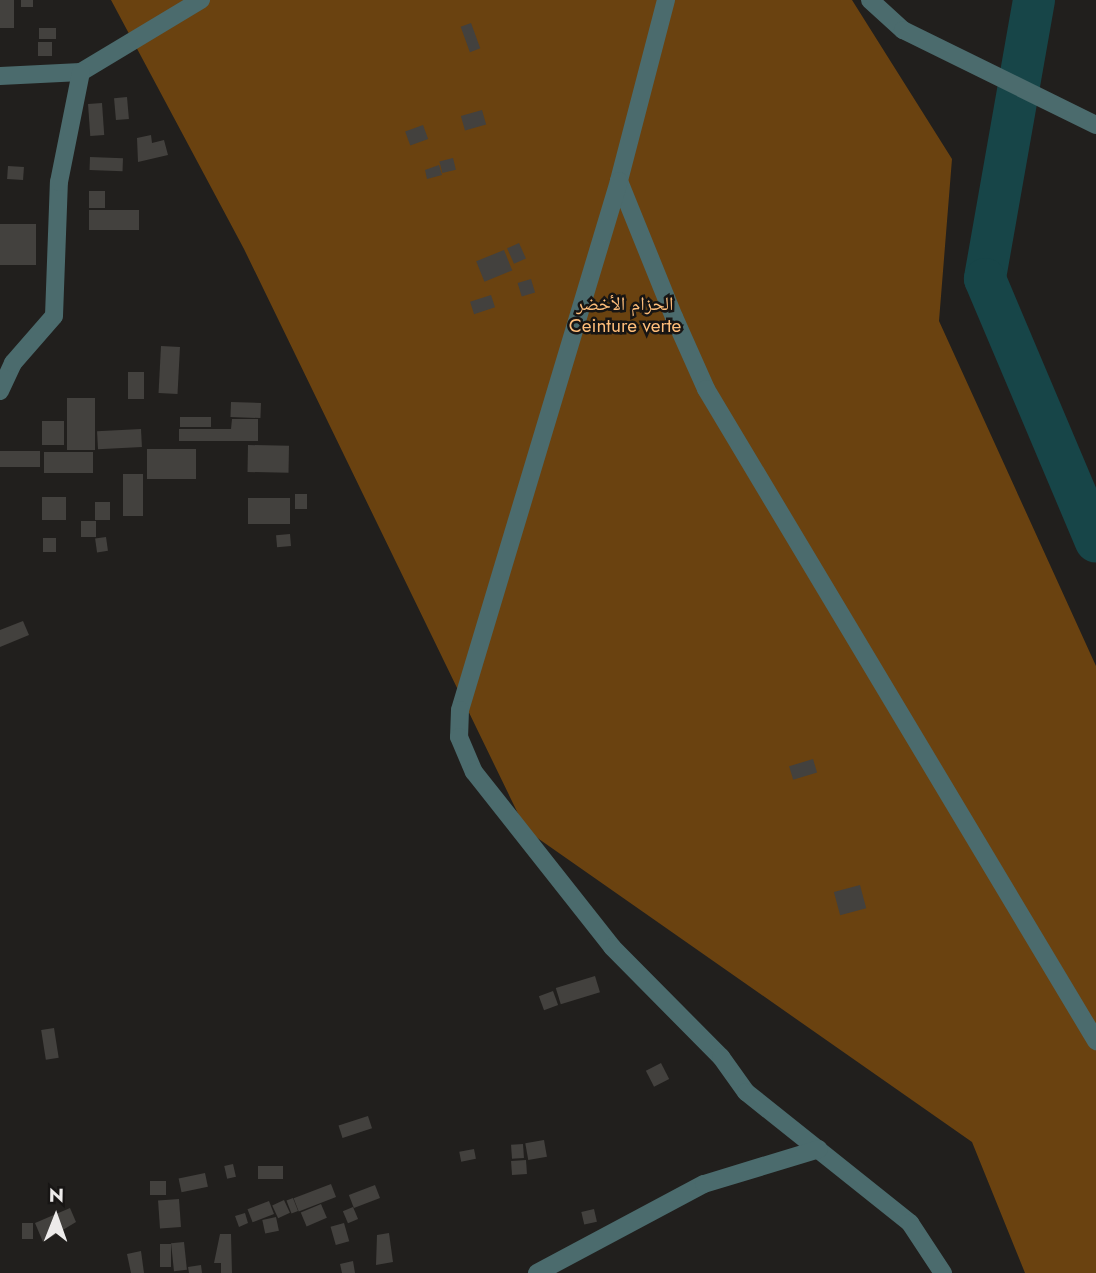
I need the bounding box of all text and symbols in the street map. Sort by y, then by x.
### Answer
park label: الحزام الأخضر Ceinture verte [569,293,681,337]
north arrow [21,1182,91,1252]
text: N [49,1182,64,1209]

